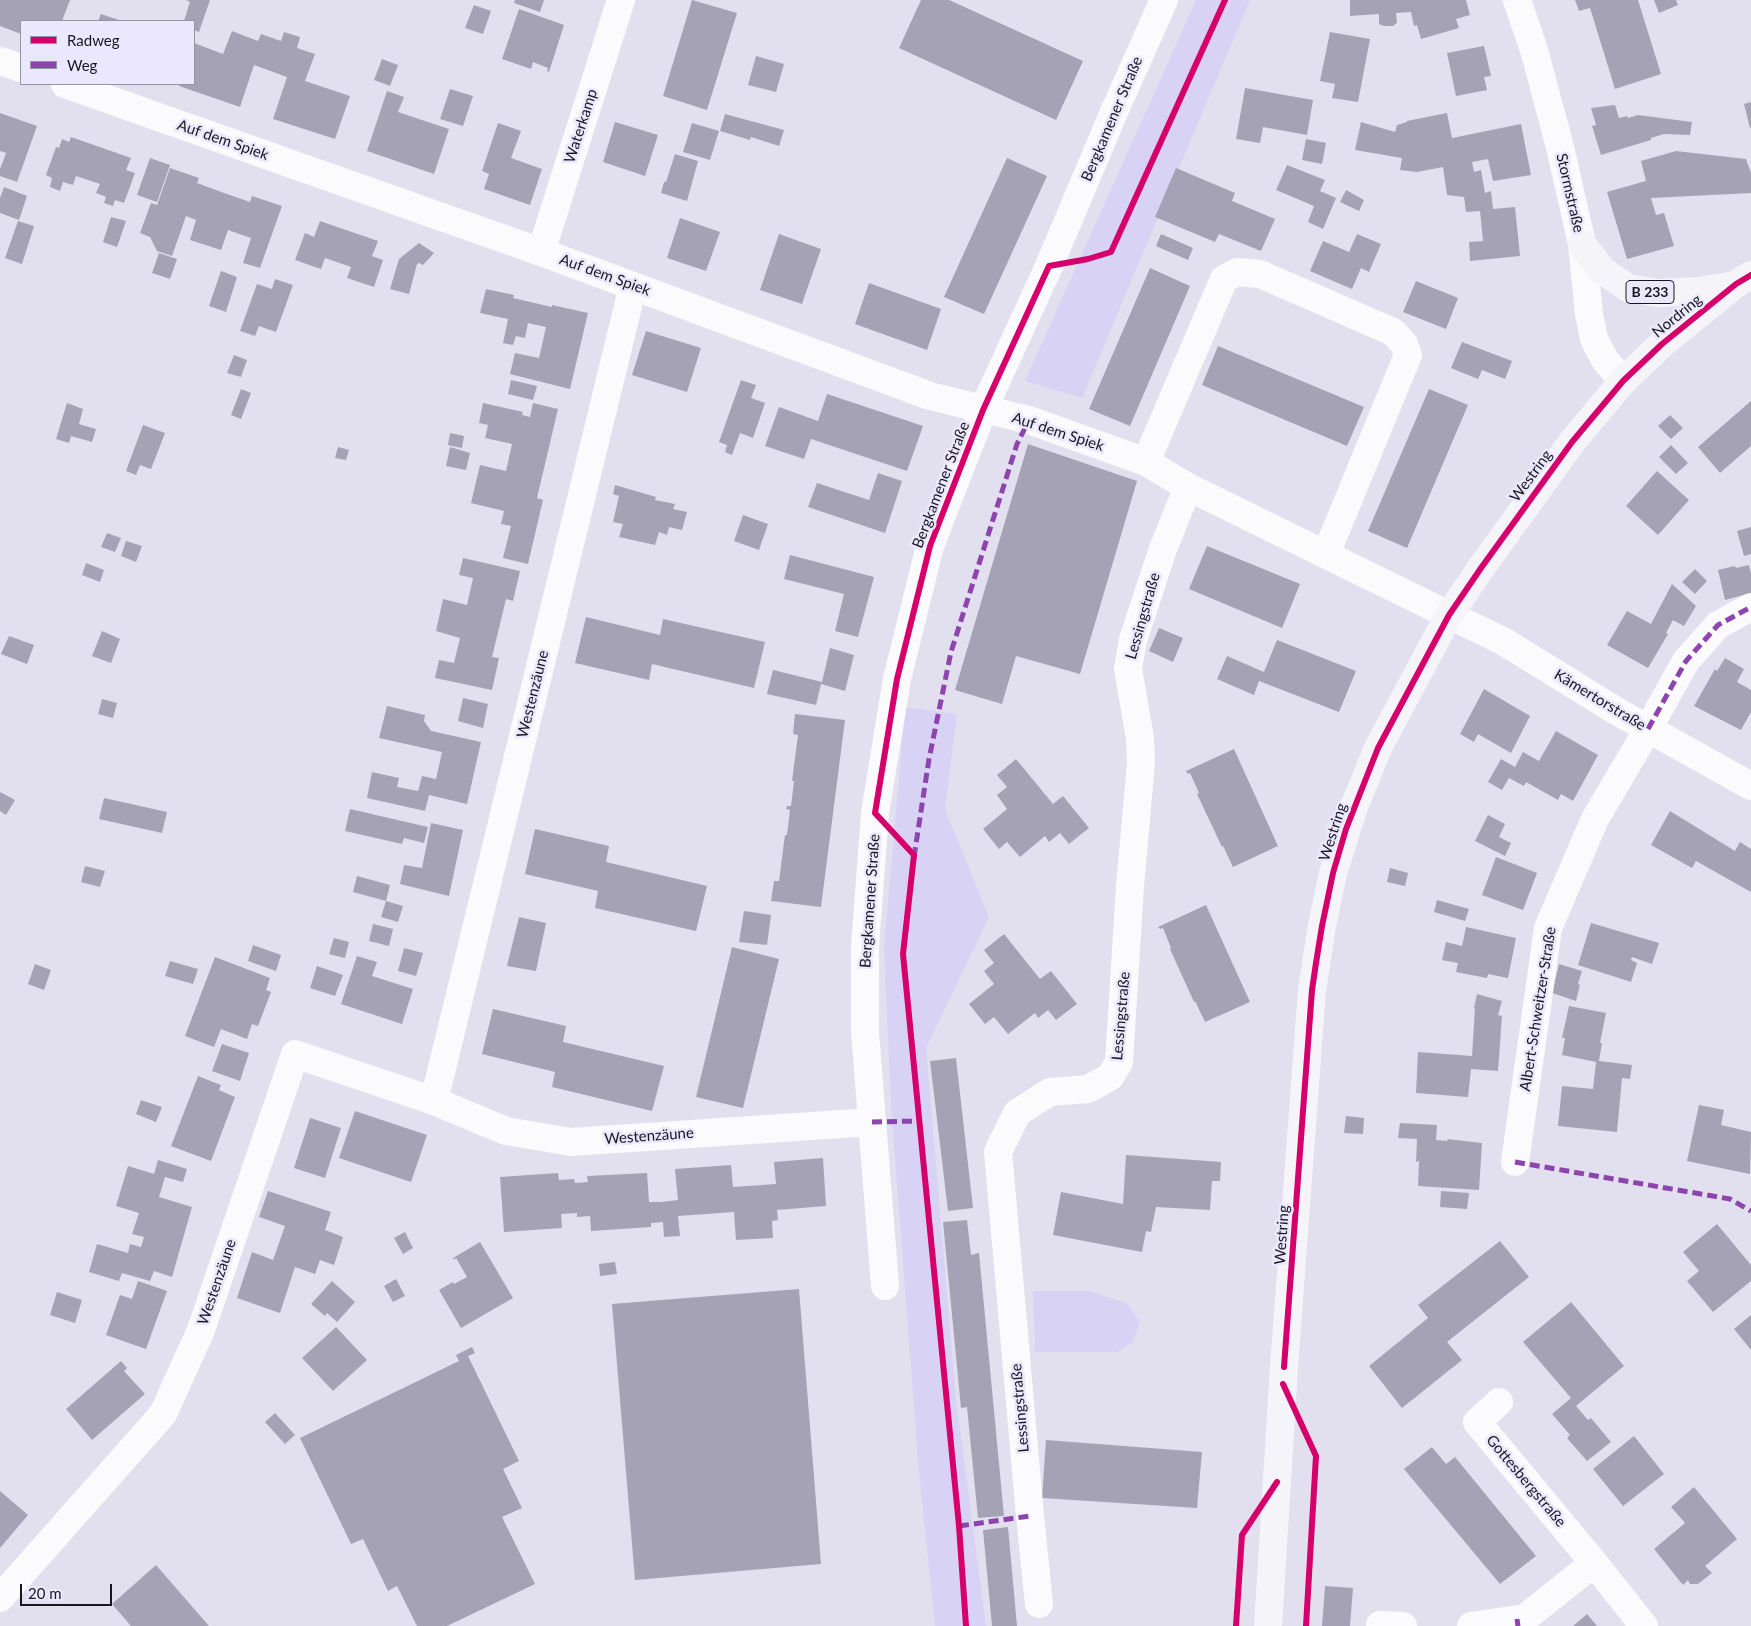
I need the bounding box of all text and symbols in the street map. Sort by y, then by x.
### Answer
legend [20,20,195,85]
text: Radweg [67,31,120,49]
street label: Bergkamener Straße [1078,54,1146,184]
text: Weg [67,56,97,74]
street label: Waterkamp [561,87,601,165]
street label: Auf dem Spiek [175,116,271,164]
street label: Stormstraße [1552,152,1588,234]
street label: Auf dem Spiek [557,250,653,300]
road number: B 233 [1626,280,1674,304]
street label: Nordring [1649,291,1705,341]
street label: Auf dem Spiek [1010,409,1106,455]
street label: Bergkamener Straße [909,419,973,551]
street label: Westring [1506,447,1556,505]
street label: Lessingstraße [1122,571,1164,661]
street label: Westenzäune [513,648,553,740]
street label: Kämertorstraße [1551,666,1649,734]
street label: Westring [1315,801,1351,863]
street label: Bergkamener Straße [856,833,884,969]
street label: Albert-Schweitzer-Straße [1516,925,1560,1093]
street label: Lessingstraße [1108,971,1134,1061]
street label: Westenzäune [604,1124,694,1148]
street label: Westring [1271,1205,1293,1265]
street label: Westenzäune [194,1237,240,1327]
street label: Lessingstraße [1007,1363,1033,1453]
street label: Gottesbergstraße [1482,1431,1570,1531]
scale bar [22,1574,115,1606]
text: 20 m [28,1584,62,1602]

